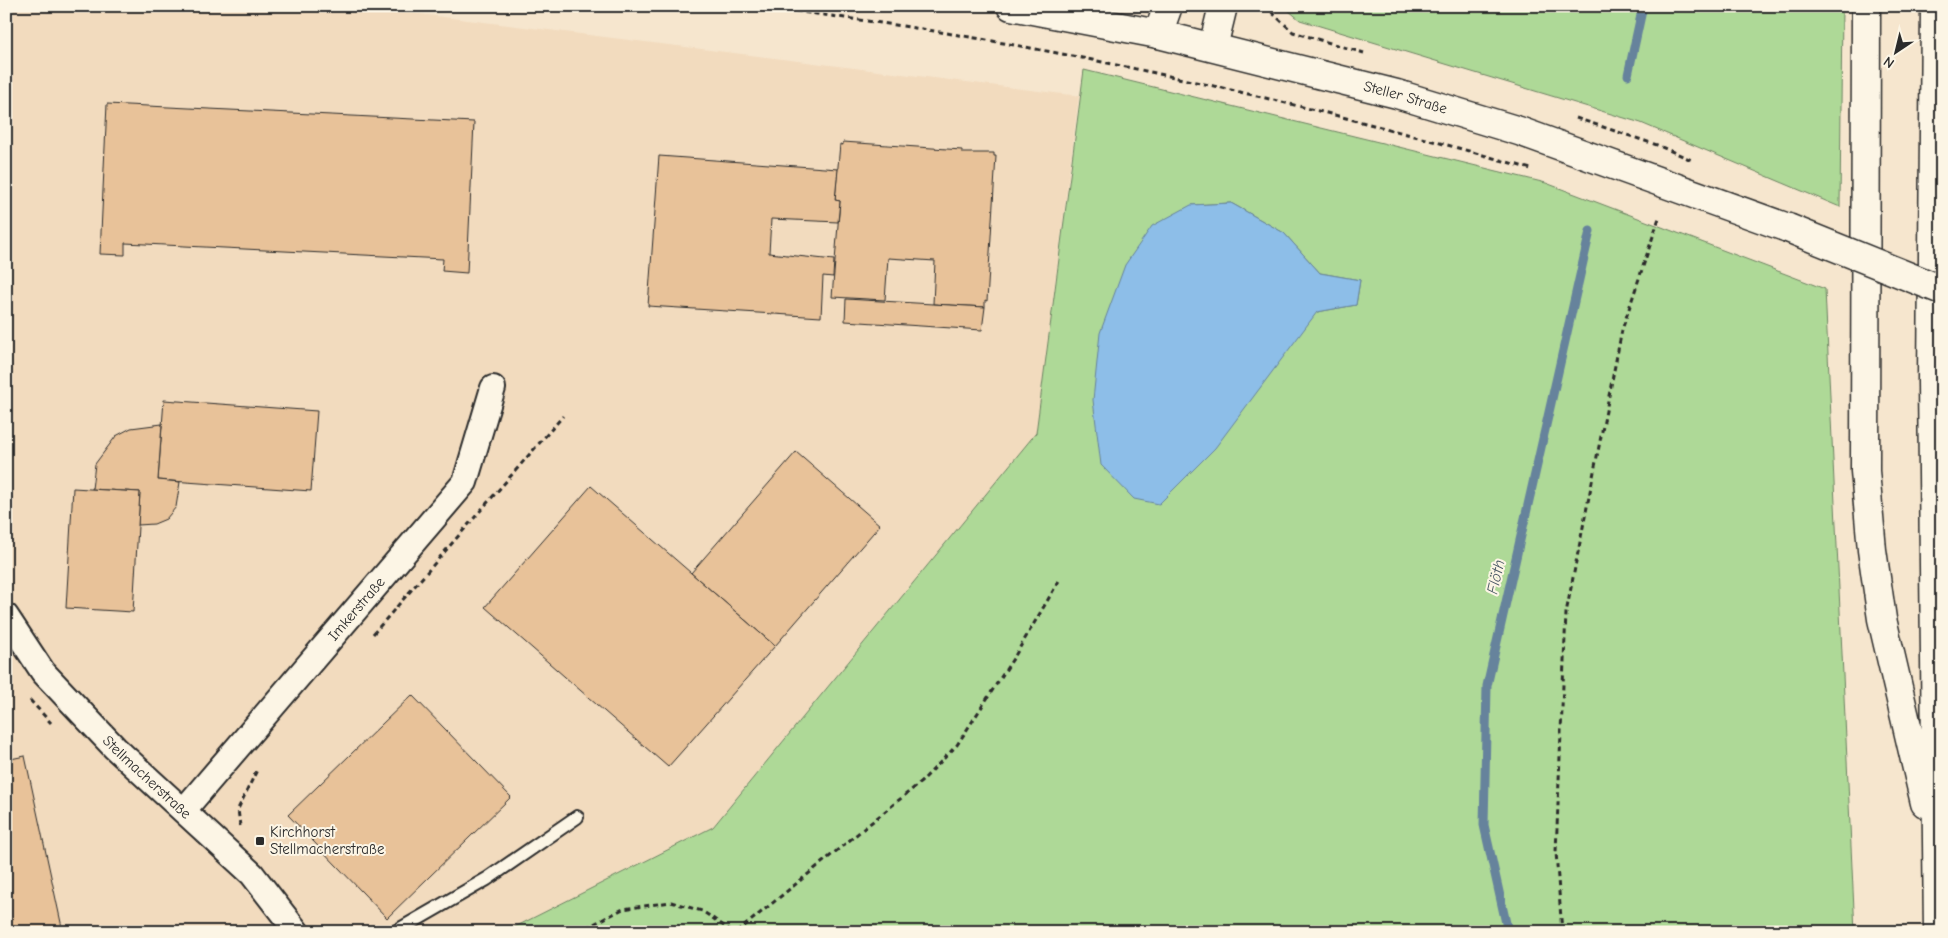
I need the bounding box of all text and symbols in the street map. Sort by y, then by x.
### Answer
north arrow [1870,28,1920,78]
text: N [1880,53,1897,72]
street label: Steller Straße [1362,77,1450,118]
water label: Flöth [1483,558,1509,596]
street label: Imkerstraße [324,573,389,644]
street label: Stellmacherstraße [99,732,195,823]
place label: Kirchhorst Stellmacherstraße [270,823,385,858]
marker: Kirchhorst Stellmacherstraße [254,835,266,847]

